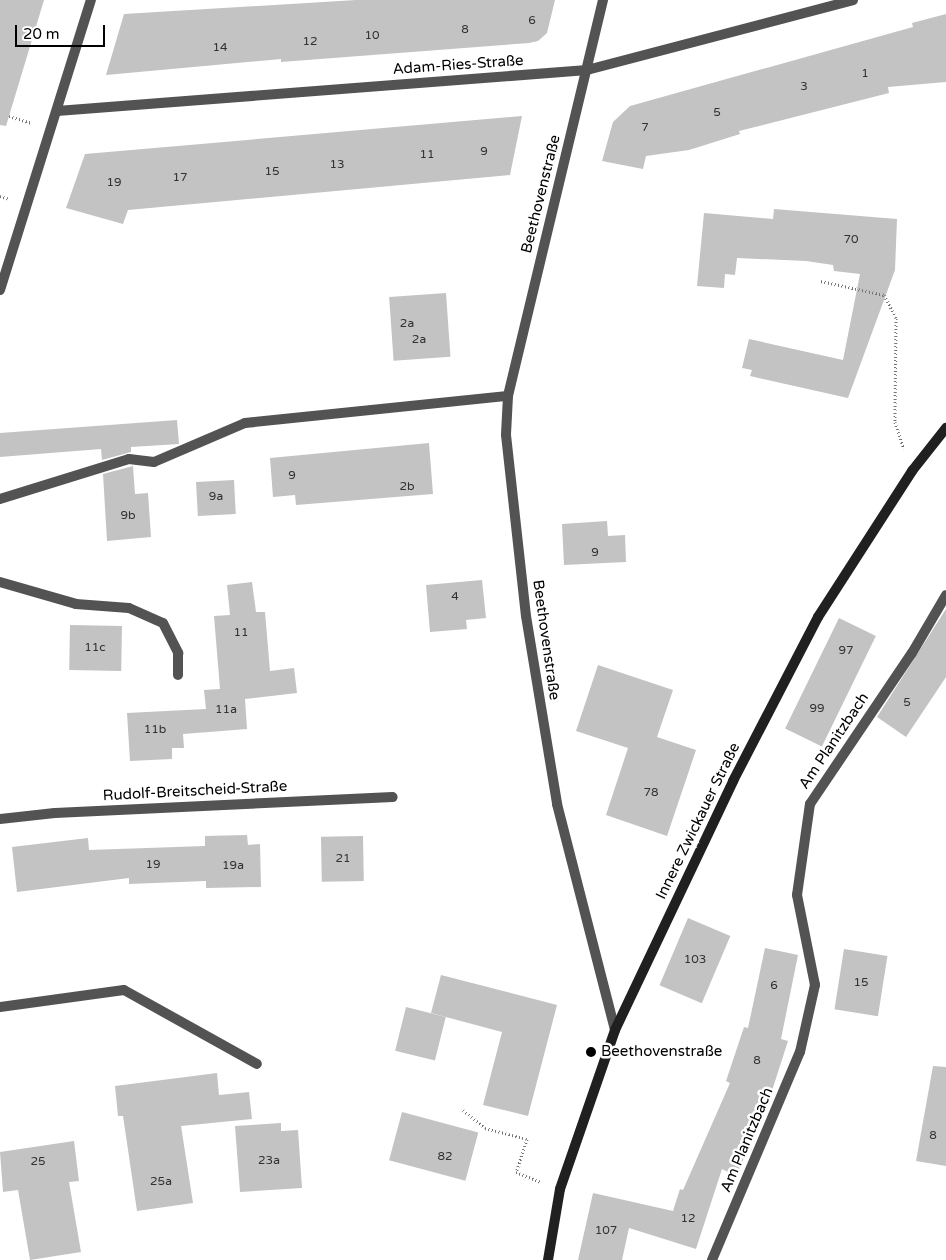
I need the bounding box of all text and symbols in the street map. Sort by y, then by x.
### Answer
house number: 6 [528,14,536,28]
scale bar [18,15,108,47]
house number: 8 [461,23,469,37]
text: 20 m [23,25,60,43]
house number: 10 [364,29,380,43]
house number: 12 [302,35,318,49]
house number: 14 [212,41,228,55]
street label: Adam-Ries-Straße [392,51,524,79]
house number: 1 [861,67,869,81]
house number: 3 [800,80,808,94]
house number: 5 [713,106,721,120]
house number: 7 [641,121,649,135]
street label: Beethovenstraße [518,133,564,255]
house number: 9 [480,145,488,159]
house number: 11 [419,148,435,162]
house number: 13 [329,158,345,172]
house number: 15 [264,165,280,179]
house number: 17 [172,171,188,185]
house number: 19 [106,176,122,190]
house number: 70 [843,233,859,247]
house number: 2a [400,317,414,331]
house number: 2a [412,333,426,347]
house number: 9 [288,469,296,483]
house number: 2b [399,480,415,494]
house number: 9a [209,490,223,504]
house number: 9b [120,509,136,523]
house number: 9 [591,546,599,560]
street label: Beethovenstraße [529,579,563,701]
house number: 4 [451,590,459,604]
house number: 11 [233,626,249,640]
house number: 11c [84,641,106,655]
house number: 97 [838,644,854,658]
street label: Am Planitzbach [795,690,873,792]
house number: 5 [903,696,911,710]
house number: 99 [809,702,825,716]
house number: 11a [215,703,237,717]
house number: 11b [144,723,166,737]
street label: Innere Zwickauer Straße [652,740,744,902]
street label: Rudolf-Breitscheid-Straße [102,777,288,805]
house number: 78 [643,786,659,800]
house number: 21 [335,852,351,866]
house number: 19 [145,858,161,872]
house number: 19a [222,859,244,873]
house number: 103 [684,953,706,967]
house number: 15 [853,976,869,990]
house number: 6 [770,979,778,993]
place label: Beethovenstraße [601,1043,722,1061]
marker: Beethovenstraße [585,1046,597,1058]
house number: 8 [753,1054,761,1068]
street label: Am Planitzbach [717,1085,777,1195]
house number: 8 [929,1129,937,1143]
house number: 82 [437,1150,453,1164]
house number: 23a [258,1154,280,1168]
house number: 25 [30,1155,46,1169]
house number: 25a [150,1175,172,1189]
house number: 12 [680,1212,696,1226]
house number: 107 [595,1224,617,1238]

